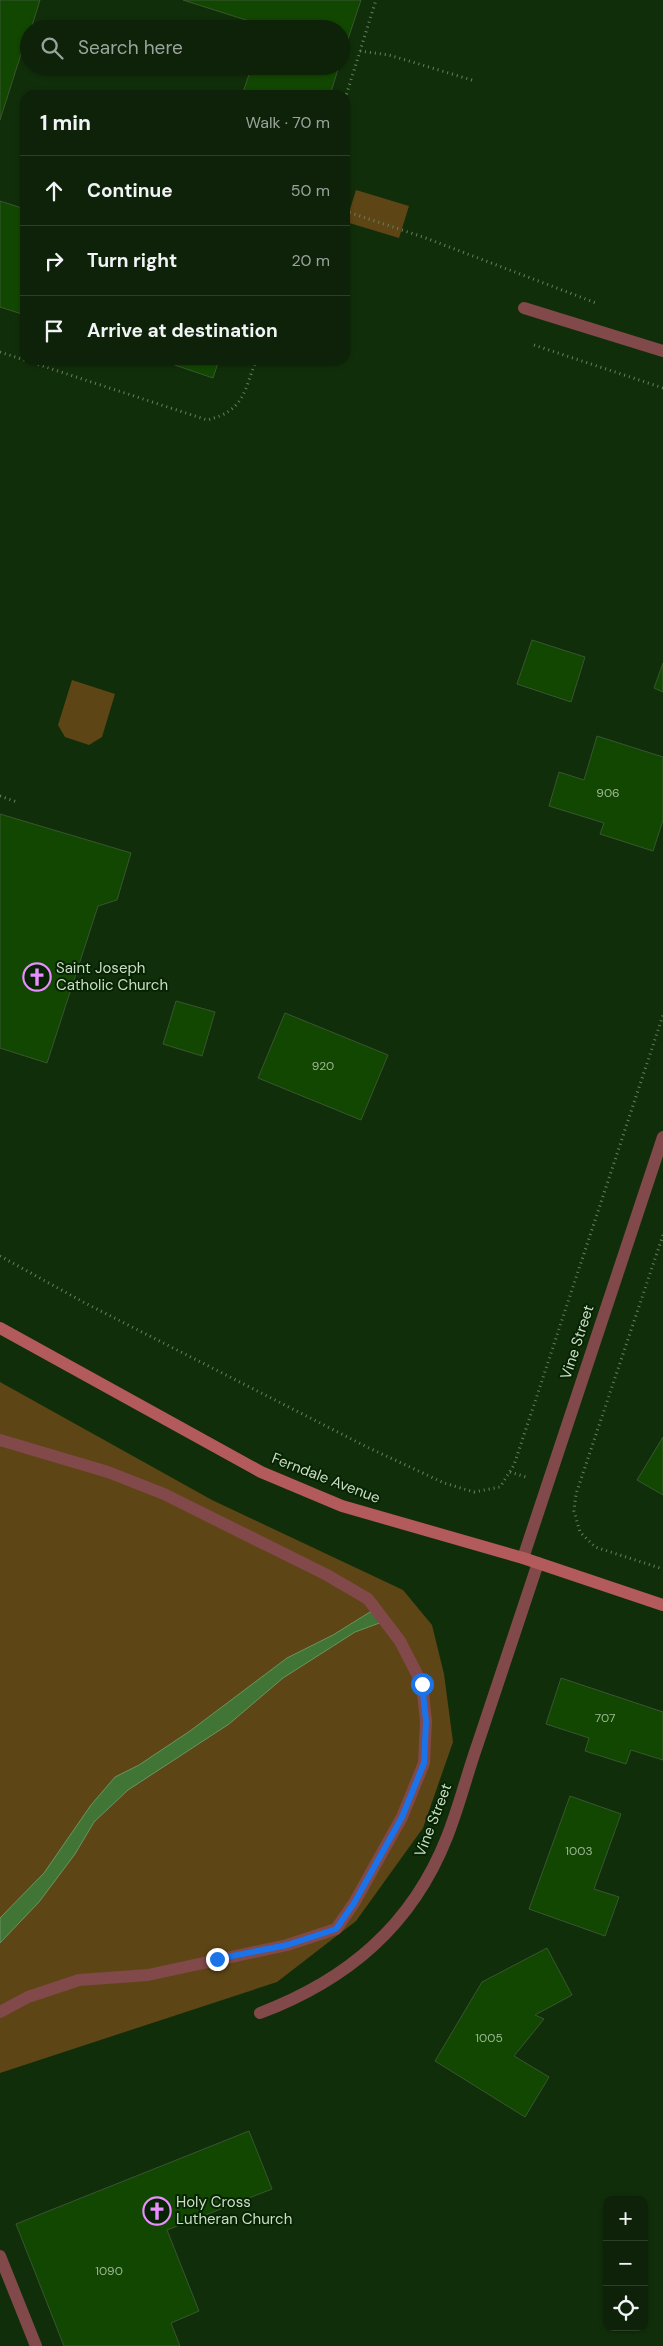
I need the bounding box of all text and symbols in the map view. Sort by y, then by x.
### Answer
search box [20,20,350,75]
icon: search [38,34,66,62]
text: Search here [78,35,183,60]
text: 1 min [40,109,91,137]
text: Walk · 70 m [246,112,330,133]
icon: ahead [40,177,68,205]
text: Continue [87,178,173,203]
text: 50 m [291,180,330,201]
icon: right [40,247,68,275]
text: Turn right [87,248,177,273]
text: 20 m [291,250,330,271]
icon: arrive [40,317,68,345]
text: Arrive at destination [87,318,278,343]
house number: 906 [596,785,620,801]
place label: Saint Joseph Catholic Church [56,958,168,995]
church icon: Saint Joseph Catholic Church [22,962,52,992]
house number: 920 [312,1058,334,1074]
street label: Vine Street [556,1302,598,1382]
street label: Ferndale Avenue [269,1448,383,1508]
route start [411,1673,434,1696]
house number: 707 [595,1710,615,1726]
street label: Vine Street [410,1780,456,1860]
house number: 1003 [565,1843,593,1859]
route end [206,1948,229,1971]
house number: 1005 [475,2030,503,2046]
place label: Holy Cross Lutheran Church [176,2192,292,2229]
church icon: Holy Cross Lutheran Church [142,2196,172,2226]
map controls [603,2196,648,2331]
button: + [603,2196,648,2241]
button: − [603,2241,648,2286]
house number: 1090 [95,2263,123,2279]
button: locate [603,2286,648,2331]

